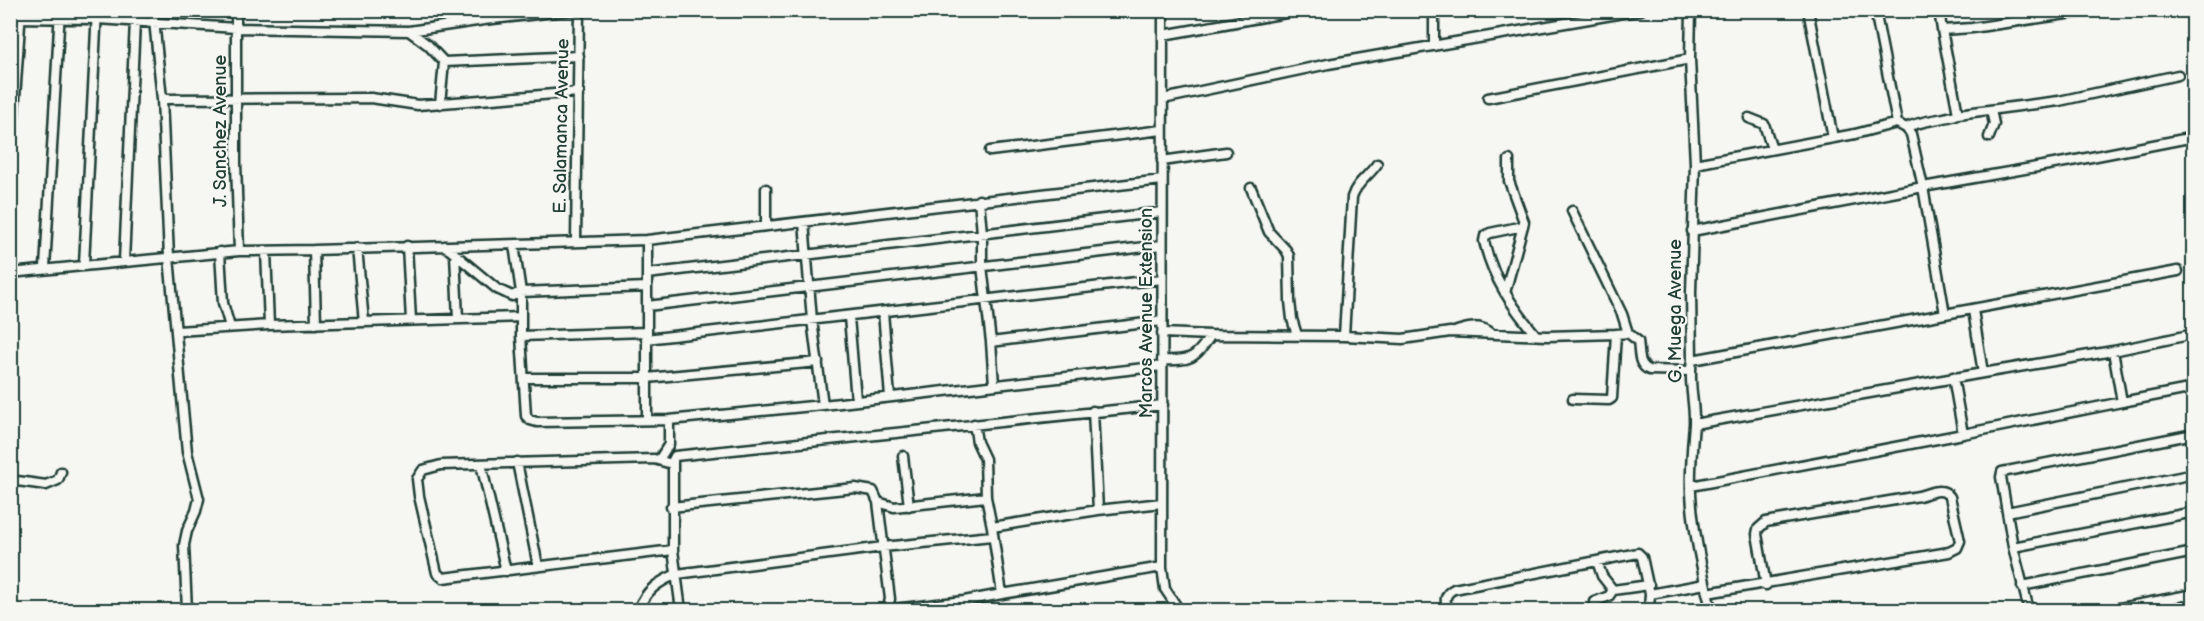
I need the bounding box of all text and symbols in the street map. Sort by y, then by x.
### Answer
street label: E. Salamanca Avenue [549,38,574,214]
street label: J. Sanchez Avenue [210,55,231,207]
street label: Marcos Avenue Extension [1136,208,1157,418]
street label: G. Muega Avenue [1665,239,1686,383]

